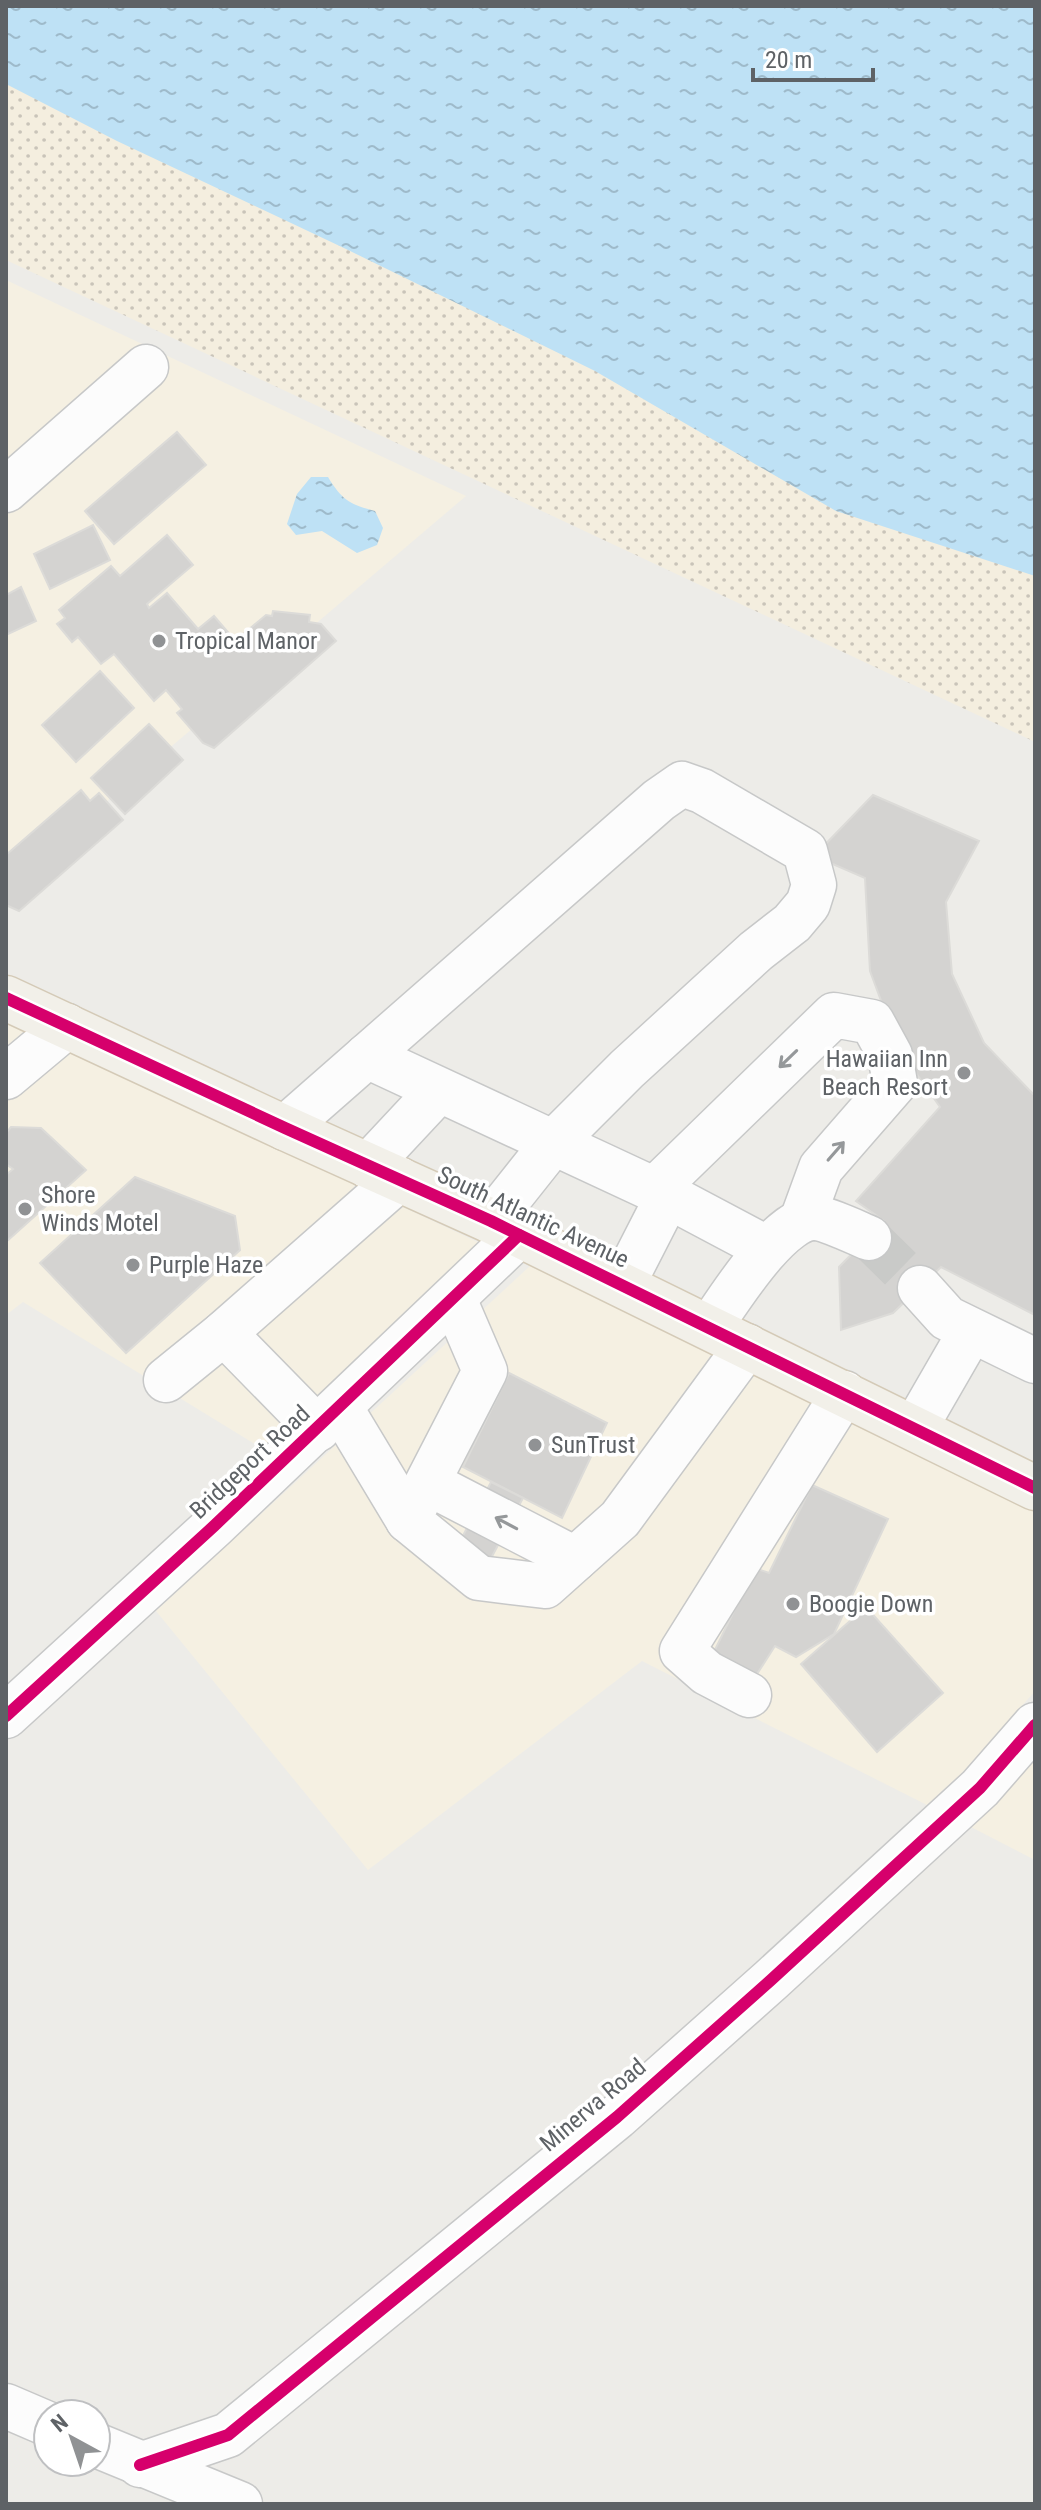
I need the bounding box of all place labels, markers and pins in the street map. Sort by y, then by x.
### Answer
place label: Tropical Manor [175,627,317,655]
marker: Tropical Manor [150,632,168,650]
place label: Hawaiian Inn Beach Resort [822,1045,948,1101]
marker: Hawaiian Inn Beach Resort [955,1064,973,1082]
place label: Shore Winds Motel [41,1181,159,1237]
marker: Shore Winds Motel [16,1200,34,1218]
place label: Purple Haze [149,1251,263,1279]
marker: Purple Haze [124,1256,142,1274]
place label: SunTrust [551,1431,635,1459]
marker: SunTrust [526,1436,544,1454]
place label: Boogie Down [809,1590,933,1618]
marker: Boogie Down [784,1595,802,1613]

